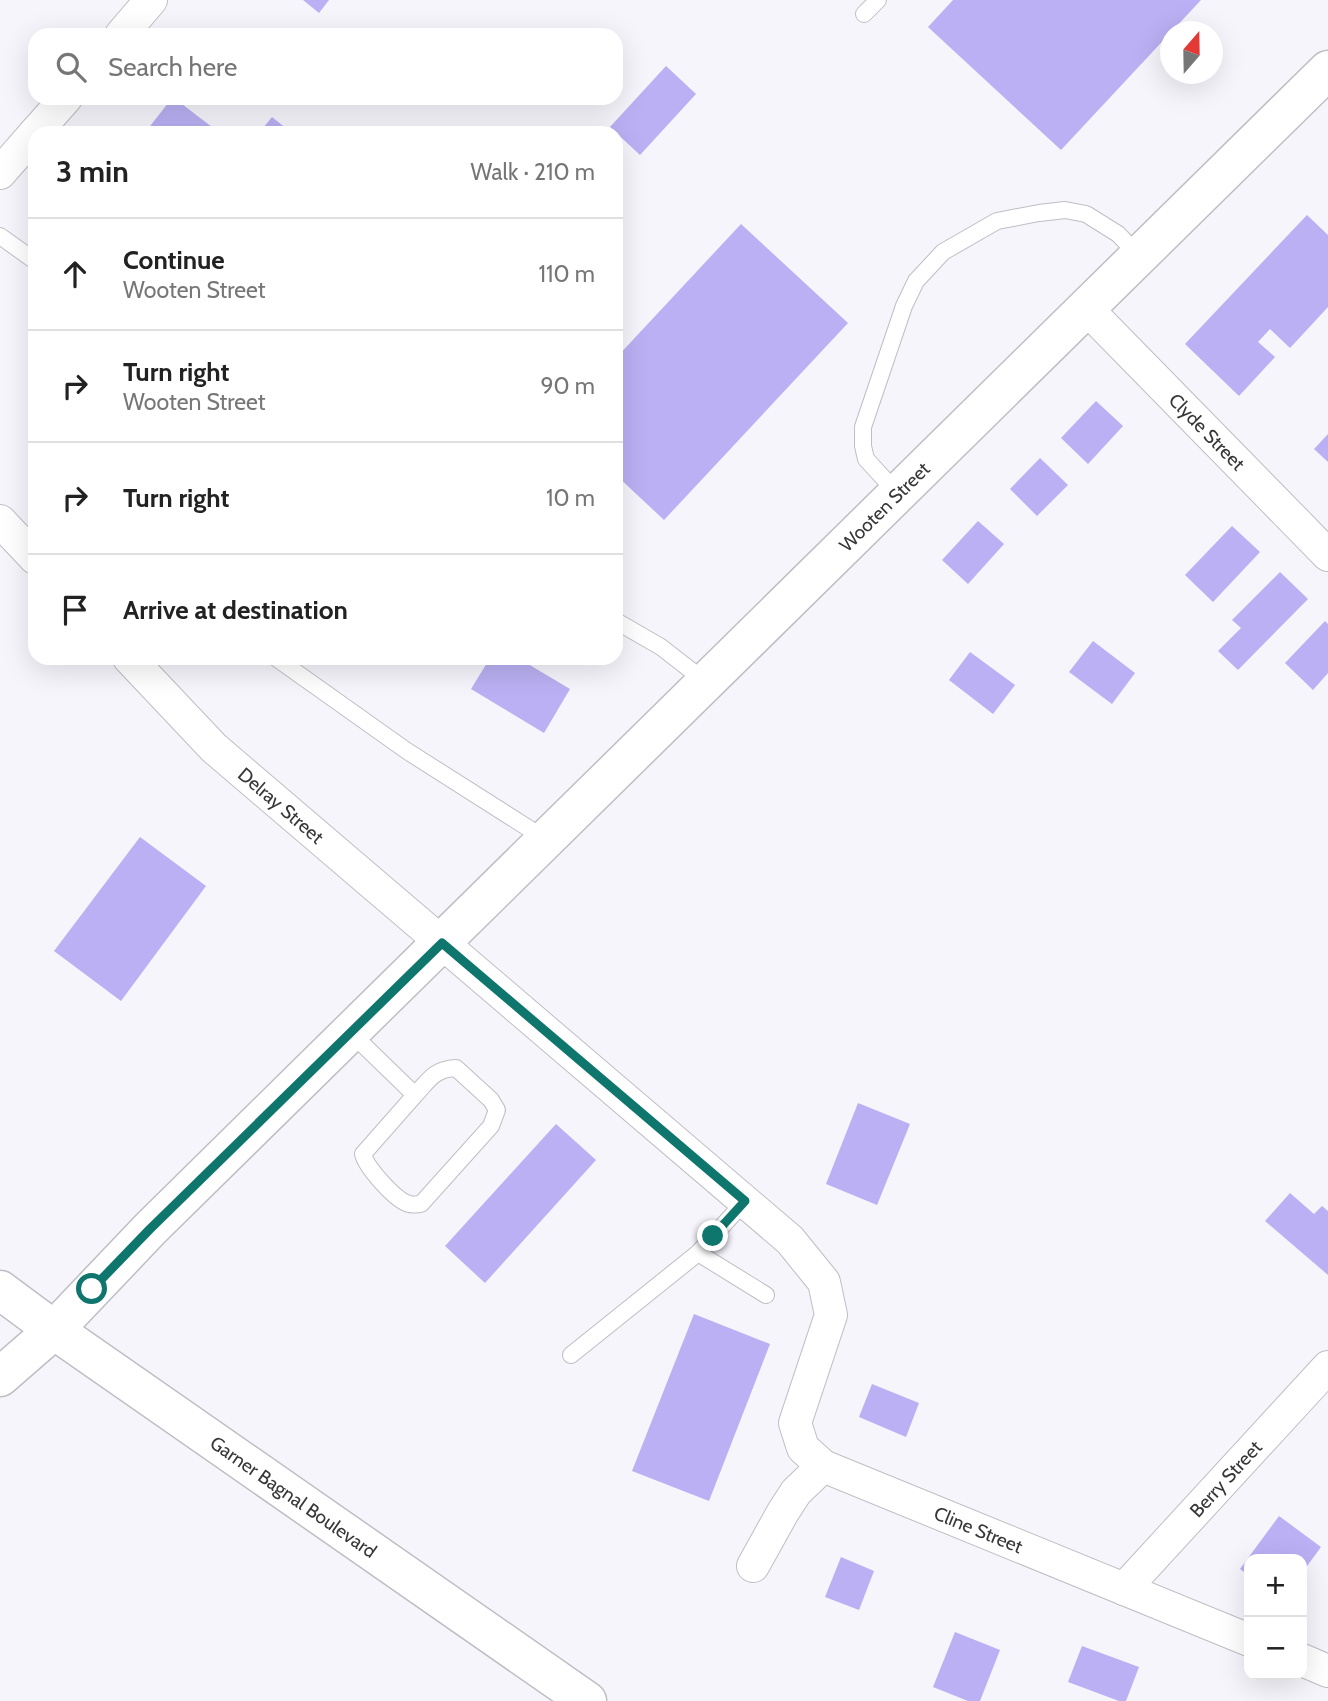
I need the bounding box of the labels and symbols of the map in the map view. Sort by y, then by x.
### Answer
north arrow [1160,21,1223,84]
street label: Clyde Street [1164,389,1250,476]
street label: Wooten Street [835,457,935,556]
street label: Delray Street [233,763,329,849]
route end [697,1220,728,1251]
route start [76,1273,107,1304]
street label: Garner Bagnal Boulevard [206,1431,381,1563]
street label: Berry Street [1185,1435,1267,1522]
street label: Cline Street [931,1502,1027,1559]

